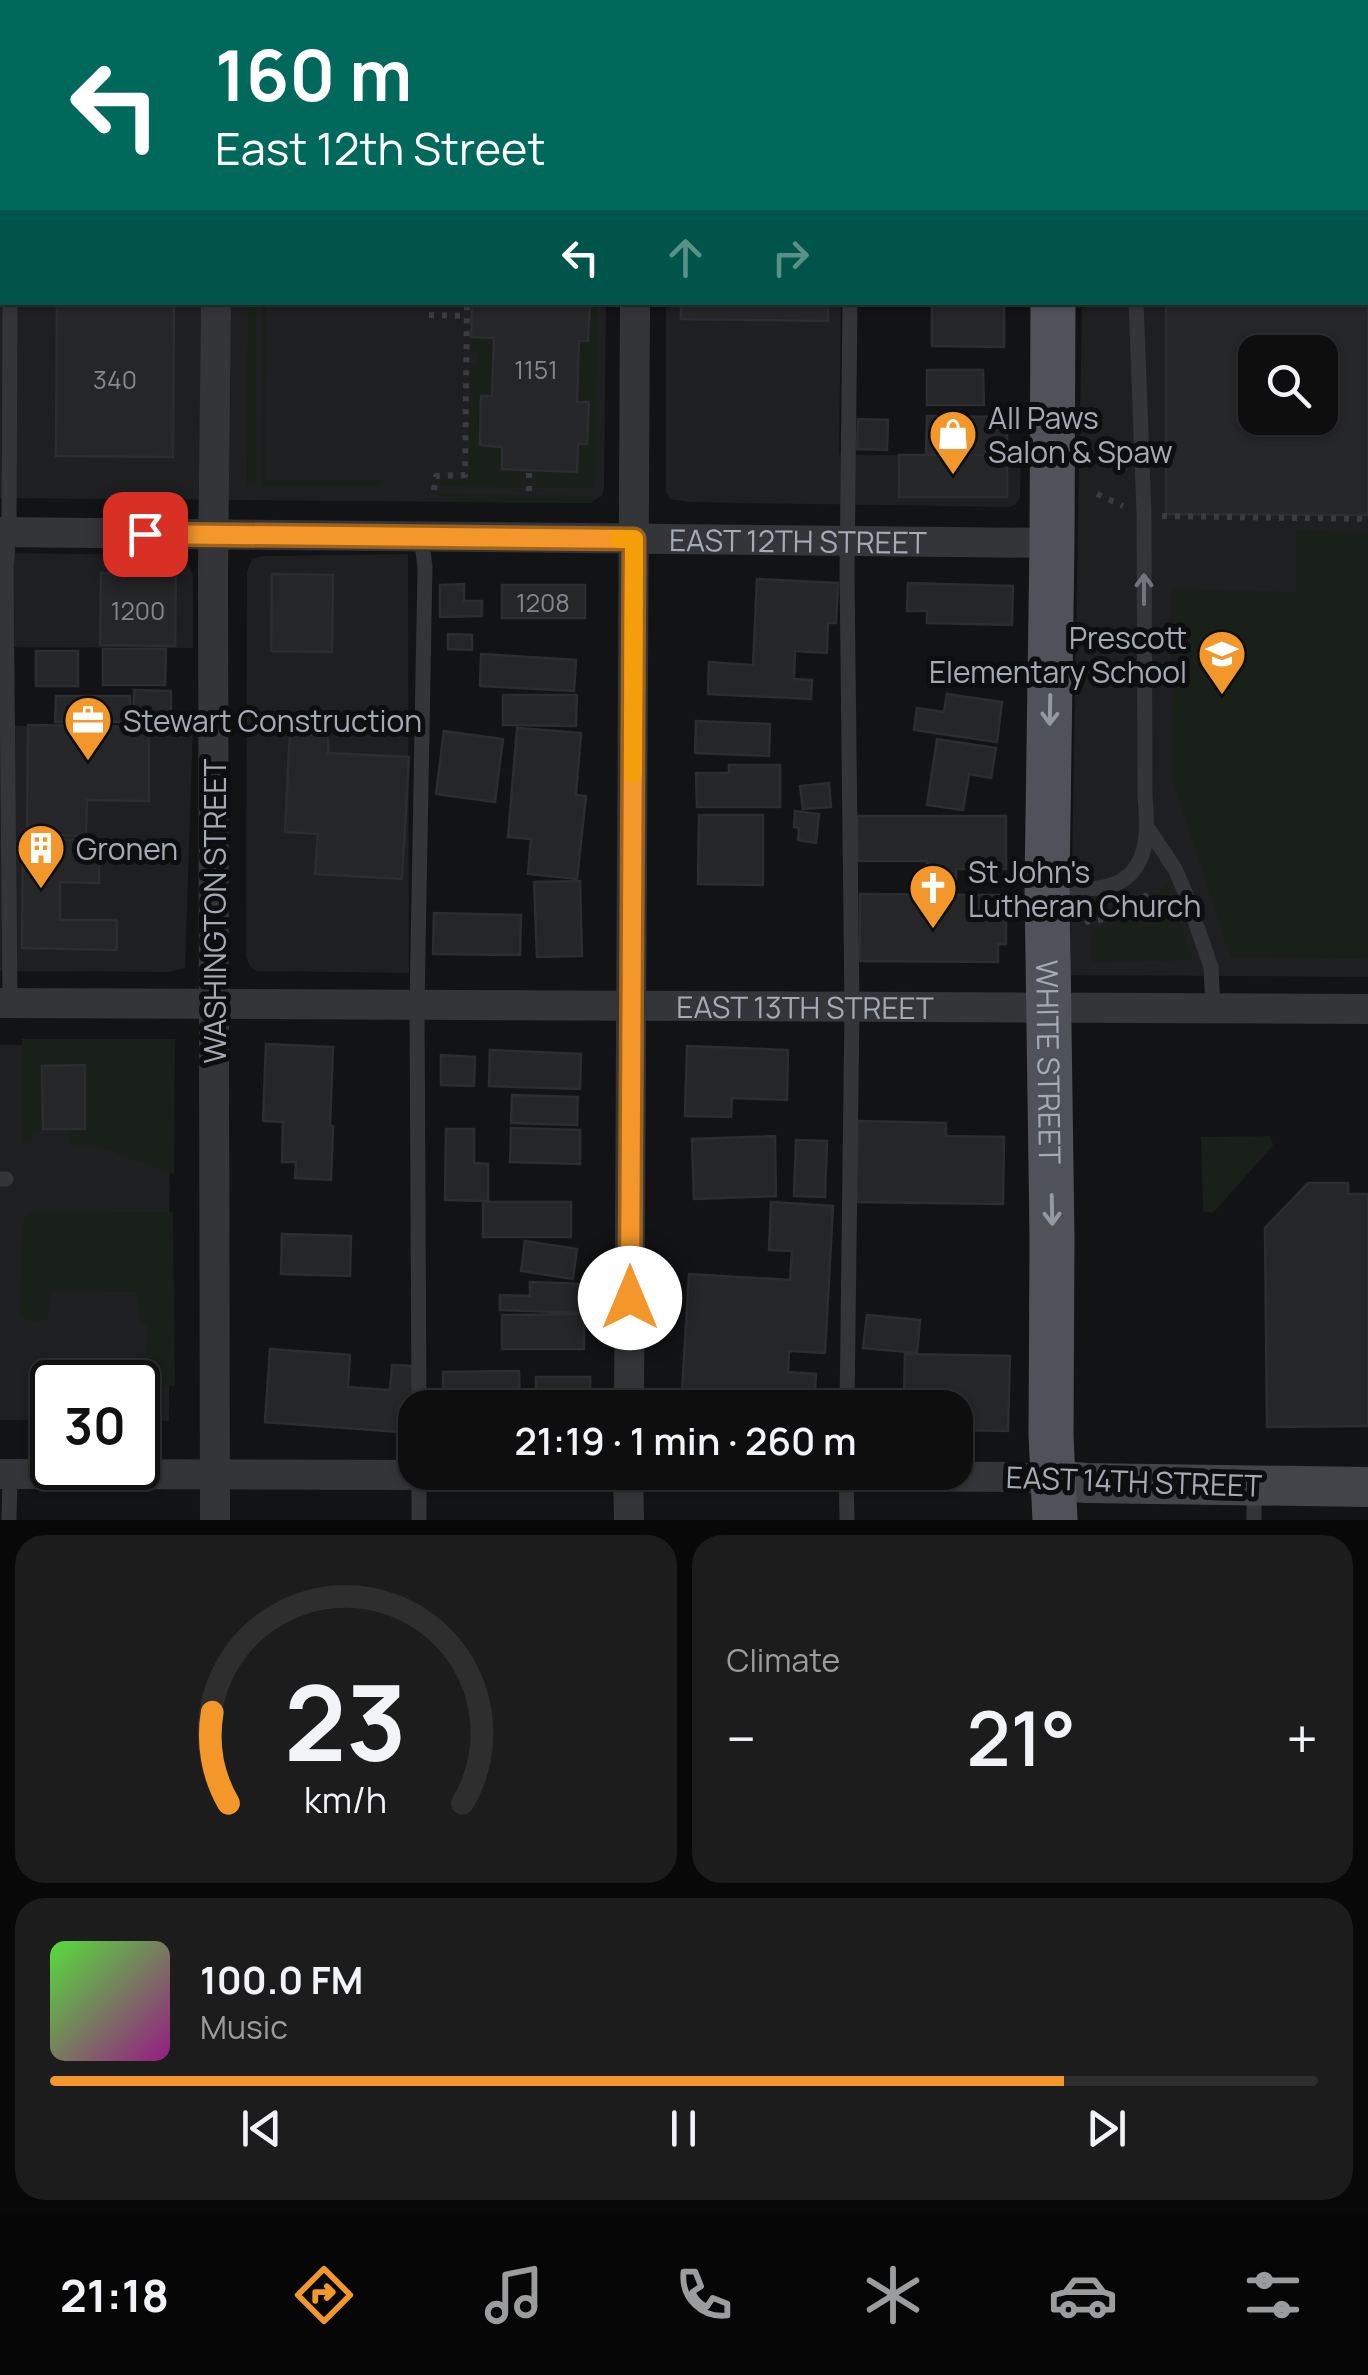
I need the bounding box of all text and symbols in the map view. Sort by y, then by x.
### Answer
text: 160 m [215,26,412,122]
icon: left [50,40,180,170]
text: East 12th Street [215,117,545,179]
icon: left [553,230,608,285]
icon: ahead [658,230,713,285]
icon: right [763,230,818,285]
map controls [1238,335,1338,435]
button: search [1238,335,1338,435]
house number: 1151 [514,352,558,387]
house number: 340 [93,362,137,397]
place label: All Paws Salon & Spaw [988,397,1173,472]
shop icon: All Paws Salon & Spaw [927,408,979,476]
pin [103,492,188,577]
icon: arrive [118,507,173,562]
street label: EAST 12TH STREET [669,518,927,562]
one-way arrow [1134,573,1154,606]
house number: 1208 [516,585,570,620]
house number: 1200 [111,593,165,628]
place label: Prescott Elementary School [929,617,1187,692]
school or university icon: Prescott Elementary School [1196,628,1248,696]
office icon: Stewart Construction [62,694,114,762]
one-way arrow [1040,694,1059,726]
place label: Stewart Construction [123,700,422,741]
street label: WASHINGTON STREET [194,758,235,1064]
building icon: Gronen [15,822,67,890]
place label: Gronen [76,828,178,869]
place label: St John's Lutheran Church [968,851,1201,926]
church icon: St John's Lutheran Church [907,862,959,930]
street label: WHITE STREET [1028,960,1071,1164]
street label: EAST 13TH STREET [676,985,934,1028]
one-way arrow [1042,1194,1062,1226]
position arrow [578,1246,682,1350]
speed limit sign: 30 [30,1360,160,1490]
text: 21:19 · 1 min · 260 m [514,1414,857,1466]
street label: EAST 14TH STREET [1005,1456,1263,1506]
text: Climate [727,1638,840,1682]
text: 23 [285,1650,407,1792]
text: 21° [967,1686,1076,1789]
text: − [727,1700,756,1776]
text: + [1286,1700,1318,1776]
text: km/h [304,1775,387,1824]
text: 100.0 FM [200,1953,363,2005]
text: Music [200,2005,288,2049]
icon: previous [234,2101,289,2156]
icon: pause [656,2101,711,2156]
icon: next [1079,2101,1134,2156]
icon: directions [289,2260,359,2330]
icon: music [479,2260,549,2330]
icon: phone [669,2260,739,2330]
icon: climate [858,2260,928,2330]
icon: car [1048,2260,1118,2330]
icon: filters [1238,2260,1308,2330]
text: 21:18 [60,2264,169,2326]

